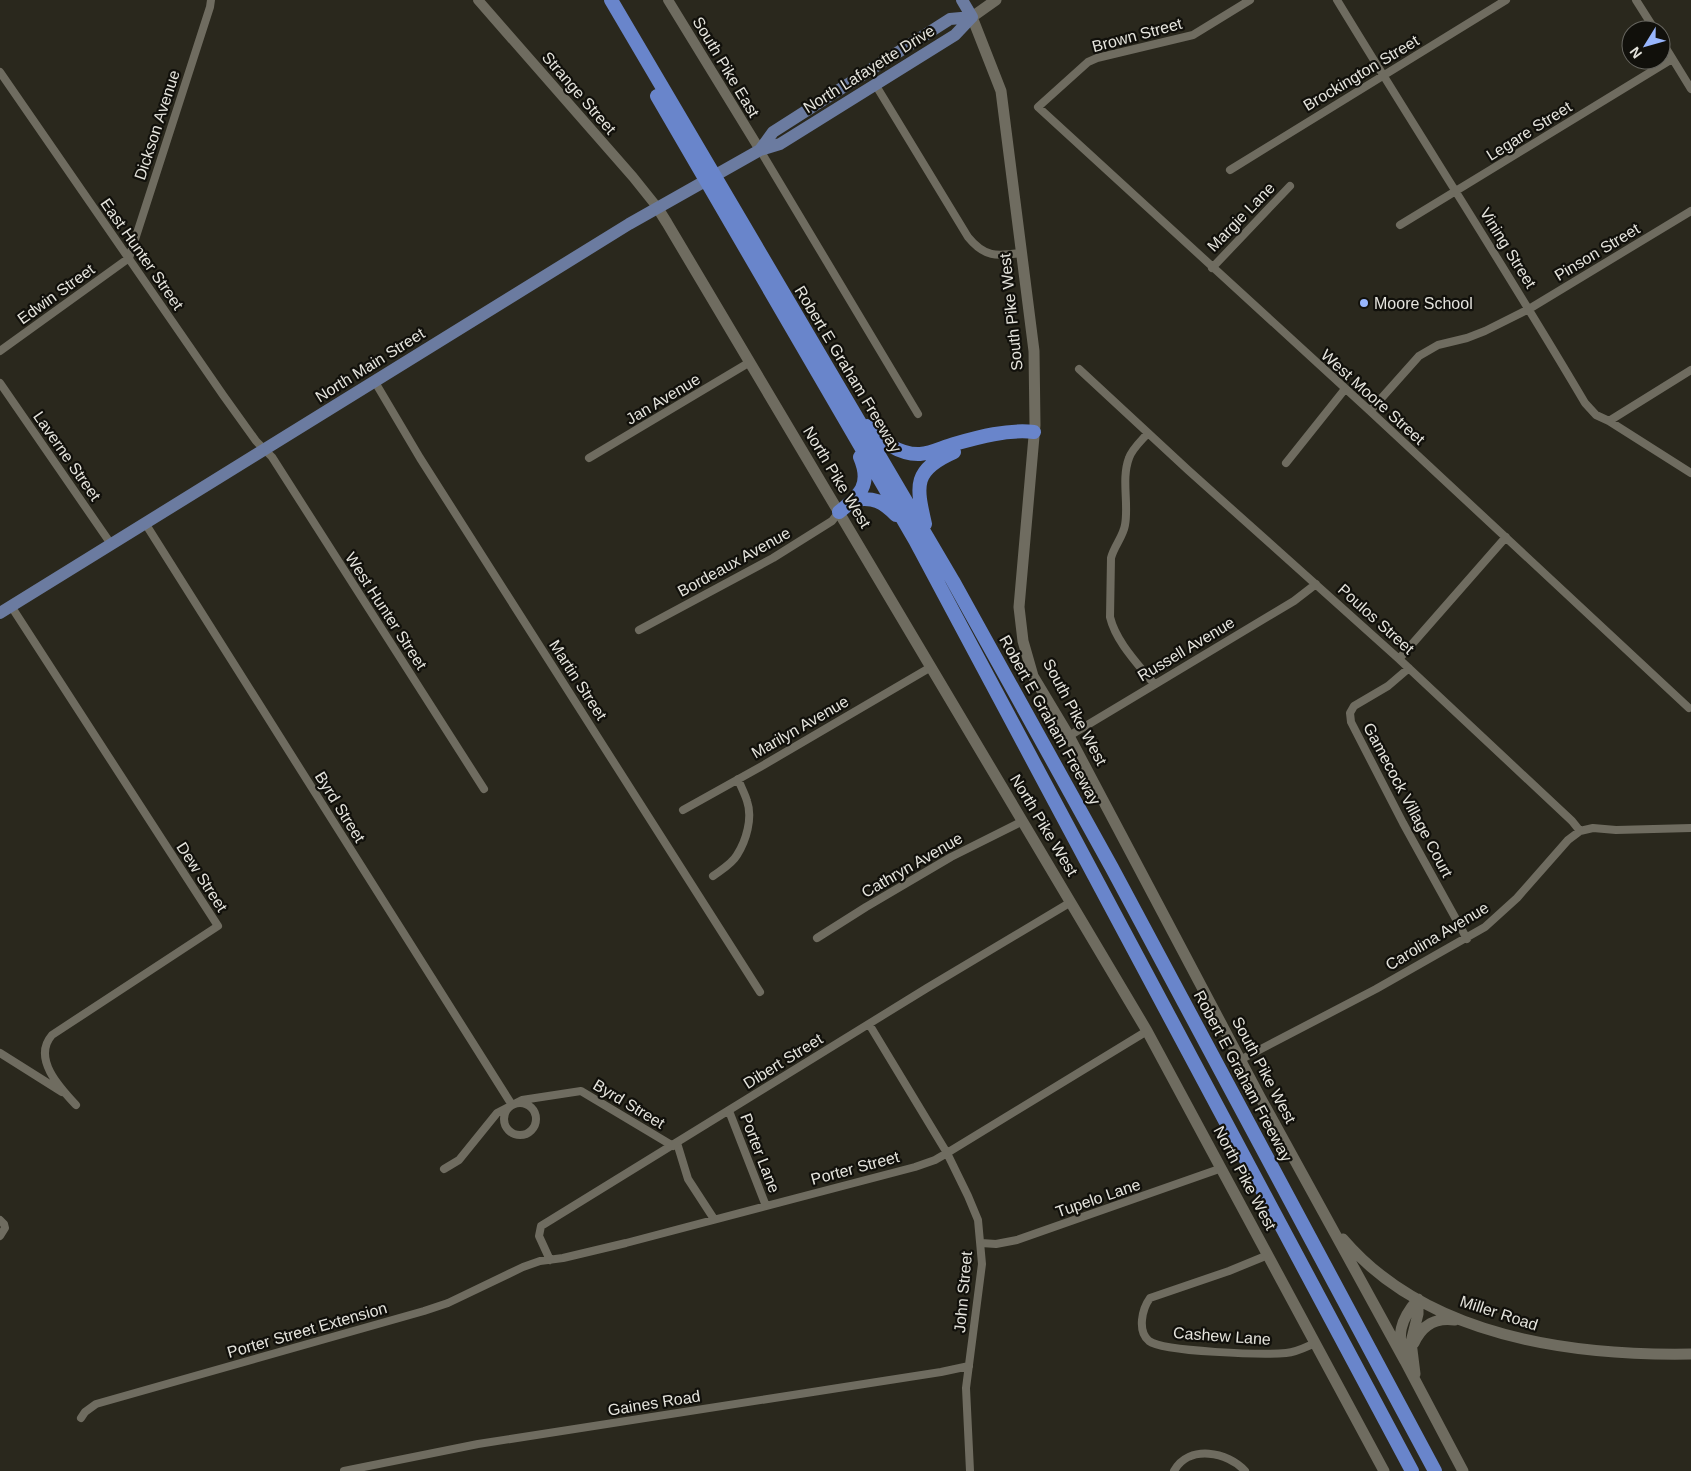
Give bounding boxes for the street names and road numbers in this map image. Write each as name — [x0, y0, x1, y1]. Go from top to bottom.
street label: South Pike East — [689, 14, 763, 121]
street label: Brown Street — [1090, 15, 1184, 55]
street label: North Lafayette Drive — [800, 22, 938, 116]
street label: Brockington Street — [1300, 32, 1422, 114]
street label: Strange Street — [539, 48, 620, 138]
street label: Dickson Avenue — [131, 68, 183, 182]
street label: Legare Street — [1483, 98, 1575, 164]
street label: Margie Lane — [1204, 179, 1278, 255]
street label: East Hunter Street — [97, 195, 187, 313]
street label: Vining Street — [1477, 205, 1540, 292]
street label: Pinson Street — [1551, 220, 1643, 284]
street label: South Pike West — [996, 252, 1026, 372]
street label: Edwin Street — [14, 260, 98, 328]
street label: Robert E Graham Freeway — [791, 283, 905, 455]
street label: North Main Street — [312, 324, 428, 405]
street label: West Moore Street — [1318, 346, 1429, 448]
street label: Jan Avenue — [623, 370, 703, 428]
street label: Laverne Street — [30, 408, 104, 504]
street label: North Pike West — [800, 423, 874, 531]
street label: Bordeaux Avenue — [675, 524, 793, 600]
street label: West Hunter Street — [342, 549, 430, 673]
street label: Poulos Street — [1335, 581, 1418, 658]
street label: Russell Avenue — [1134, 613, 1238, 685]
street label: Robert E Graham Freeway — [996, 632, 1104, 808]
street label: Martin Street — [546, 637, 610, 723]
street label: South Pike West — [1040, 656, 1110, 769]
street label: Marilyn Avenue — [749, 692, 852, 762]
street label: Gamecock Village Court — [1360, 720, 1456, 881]
street label: Byrd Street — [312, 769, 369, 846]
street label: North Pike West — [1007, 771, 1081, 879]
street label: Cathryn Avenue — [859, 829, 966, 901]
street label: Dew Street — [173, 839, 231, 915]
street label: Carolina Avenue — [1382, 898, 1492, 973]
street label: Robert E Graham Freeway — [1191, 988, 1295, 1164]
street label: South Pike West — [1229, 1014, 1299, 1127]
street label: Dibert Street — [740, 1030, 826, 1092]
street label: Byrd Street — [590, 1076, 668, 1132]
street label: Porter Lane — [737, 1111, 783, 1195]
street label: North Pike West — [1210, 1123, 1280, 1233]
street label: Porter Street — [809, 1148, 902, 1188]
street label: Tupelo Lane — [1053, 1176, 1143, 1220]
street label: John Street — [951, 1250, 975, 1333]
street label: Miller Road — [1458, 1292, 1540, 1334]
street label: Porter Street Extension — [225, 1299, 389, 1361]
street label: Cashew Lane — [1173, 1324, 1271, 1348]
street label: Gaines Road — [607, 1387, 701, 1419]

